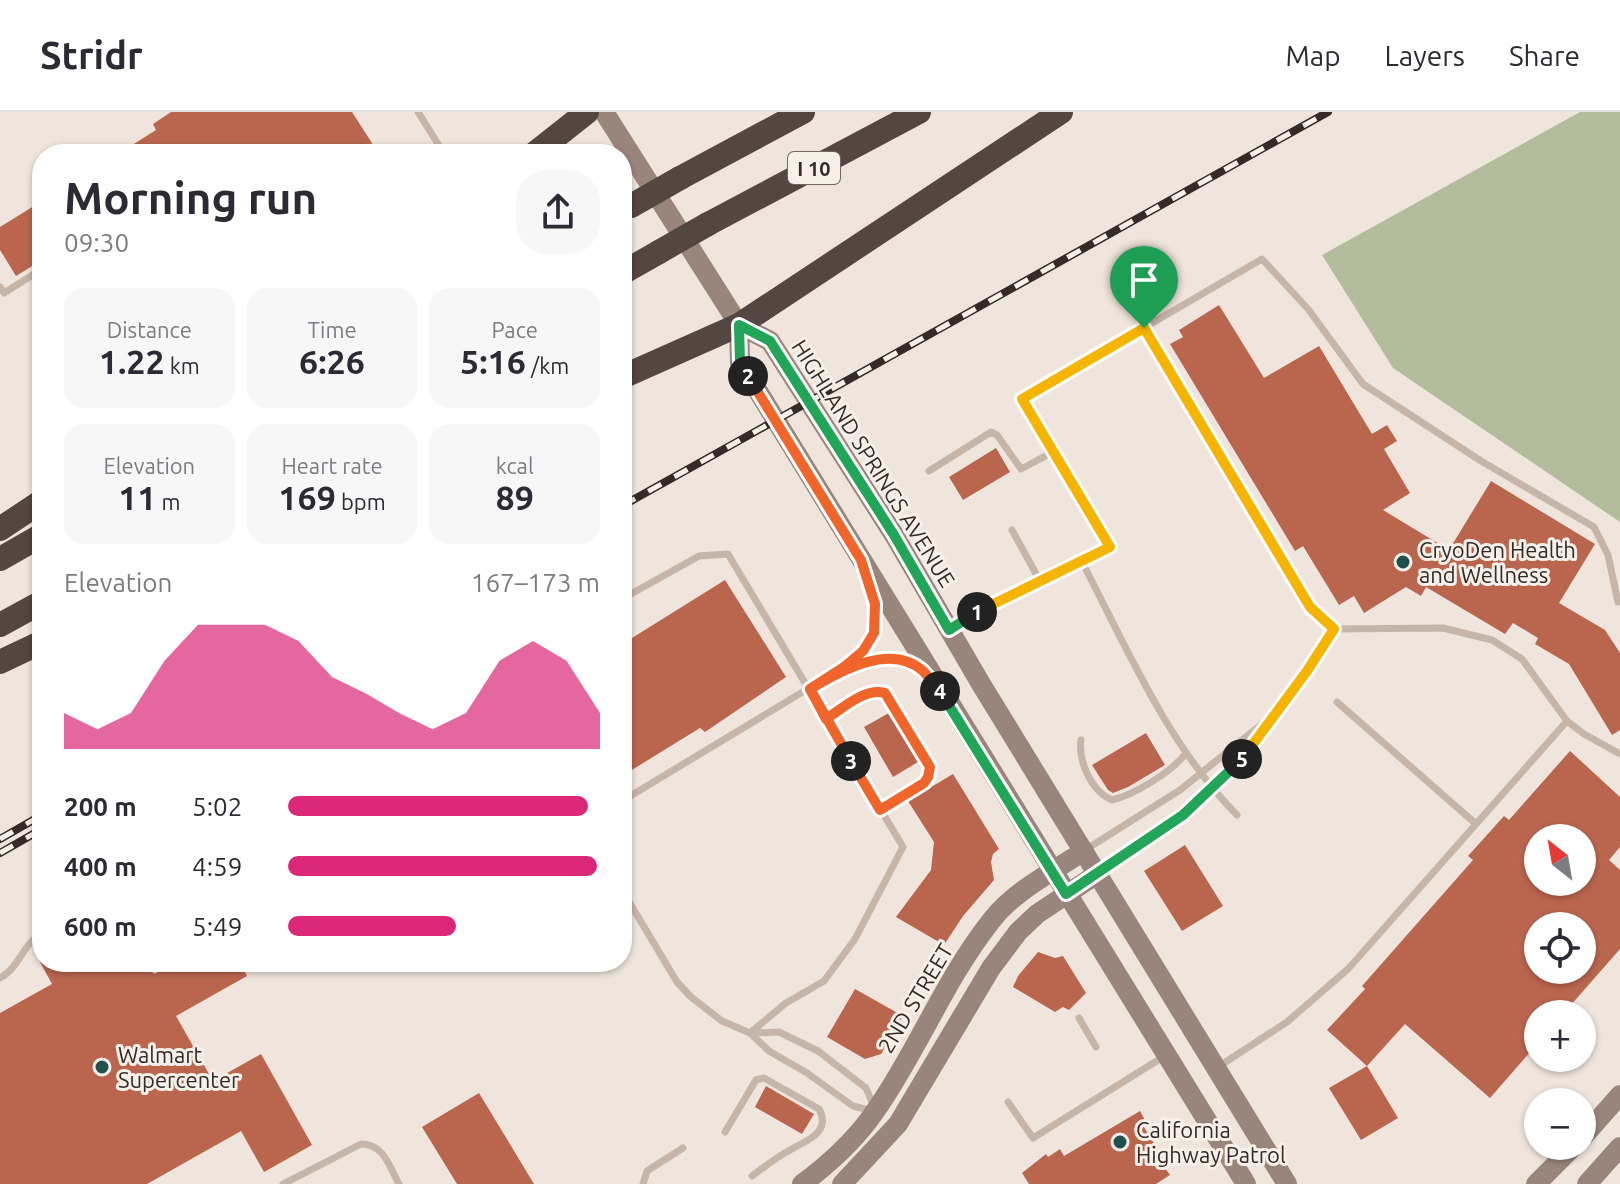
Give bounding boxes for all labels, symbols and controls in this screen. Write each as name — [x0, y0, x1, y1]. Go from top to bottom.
text: Stridr — [40, 34, 143, 76]
text: Map — [1285, 40, 1341, 71]
text: Layers — [1385, 40, 1465, 71]
text: Share — [1509, 40, 1580, 71]
road number: I 10 — [788, 152, 840, 184]
button: share — [516, 170, 600, 254]
text: Morning run — [64, 173, 317, 222]
text: 09:30 — [64, 228, 129, 257]
pin — [1110, 246, 1178, 328]
icon: arrive — [1122, 258, 1166, 302]
text: Distance — [107, 317, 192, 342]
text: Time — [307, 317, 357, 342]
text: Pace — [491, 317, 538, 342]
street label: HIGHLAND SPRINGS AVENUE — [787, 335, 961, 591]
text: 1.22 — [99, 342, 165, 380]
text: 6:26 — [299, 342, 365, 380]
text: 5:16 — [460, 342, 526, 380]
text: km — [165, 353, 200, 378]
text: /km — [526, 353, 569, 378]
pin: 2 — [728, 356, 768, 396]
text: 2 — [742, 363, 754, 388]
text: Elevation — [103, 453, 195, 478]
text: Heart rate — [281, 453, 383, 478]
text: kcal — [496, 453, 534, 478]
text: 11 — [118, 478, 156, 516]
text: 169 — [278, 478, 336, 516]
text: 89 — [495, 478, 534, 516]
text: m — [156, 489, 181, 514]
text: bpm — [336, 489, 386, 514]
place label: CryoDen Health and Wellness — [1419, 537, 1576, 587]
marker: CryoDen Health and Wellness — [1394, 553, 1412, 571]
text: Elevation — [64, 568, 172, 597]
text: 167–173 m — [471, 568, 600, 597]
pin: 1 — [957, 592, 997, 632]
text: 1 — [971, 599, 983, 624]
pin: 4 — [920, 671, 960, 711]
text: 4 — [934, 678, 946, 703]
pin: 5 — [1222, 739, 1262, 779]
pin: 3 — [831, 741, 871, 781]
text: 5 — [1236, 746, 1248, 771]
text: 3 — [845, 748, 857, 773]
text: 200 m — [64, 792, 137, 821]
text: 5:02 — [192, 792, 242, 821]
north arrow — [1524, 824, 1596, 896]
map controls — [1524, 824, 1596, 1160]
text: 400 m — [64, 852, 137, 881]
text: 4:59 — [192, 852, 242, 881]
text: 600 m — [64, 912, 137, 941]
text: 5:49 — [192, 912, 242, 941]
button: locate — [1524, 912, 1596, 984]
street label: 2ND STREET — [873, 939, 957, 1057]
button: + — [1524, 1000, 1596, 1072]
place label: Walmart Supercenter — [118, 1042, 240, 1092]
marker: Walmart Supercenter — [93, 1058, 111, 1076]
button: − — [1524, 1088, 1596, 1160]
place label: California Highway Patrol — [1136, 1117, 1286, 1167]
marker: California Highway Patrol — [1111, 1133, 1129, 1151]

